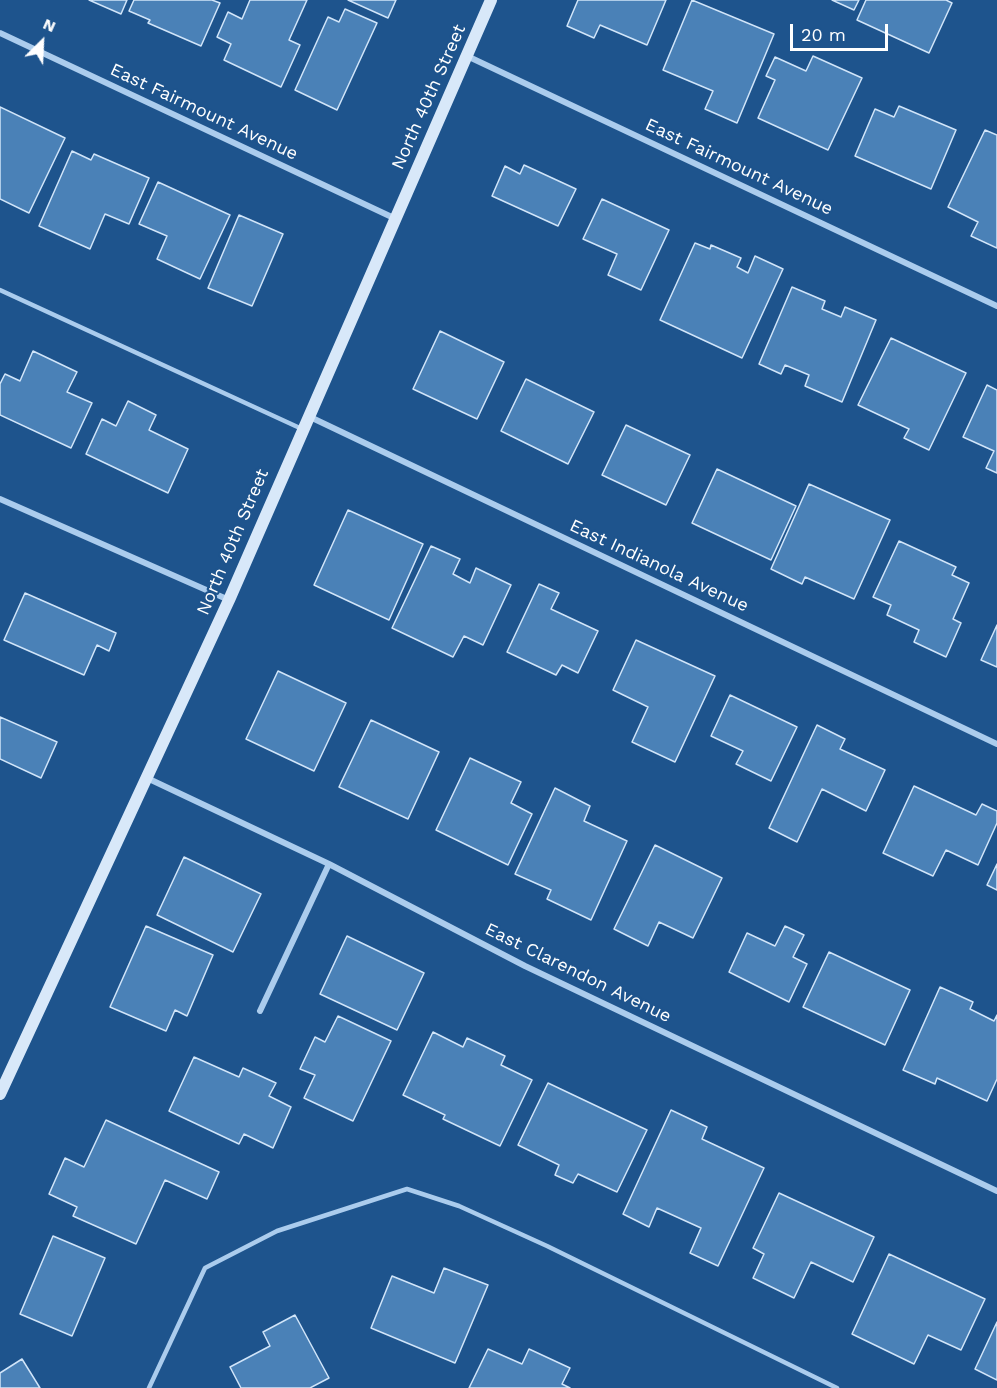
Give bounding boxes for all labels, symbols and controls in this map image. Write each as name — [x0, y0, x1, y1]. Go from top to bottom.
north arrow — [12, 12, 72, 72]
scale bar — [793, 12, 890, 50]
text: N — [40, 14, 59, 36]
street label: North 40th Street — [387, 21, 471, 173]
text: 20 m — [801, 24, 846, 45]
street label: East Fairmount Avenue — [107, 59, 301, 165]
street label: East Fairmount Avenue — [642, 114, 836, 220]
street label: North 40th Street — [192, 466, 274, 618]
street label: East Indianola Avenue — [566, 515, 752, 617]
street label: East Clarendon Avenue — [481, 918, 675, 1028]

